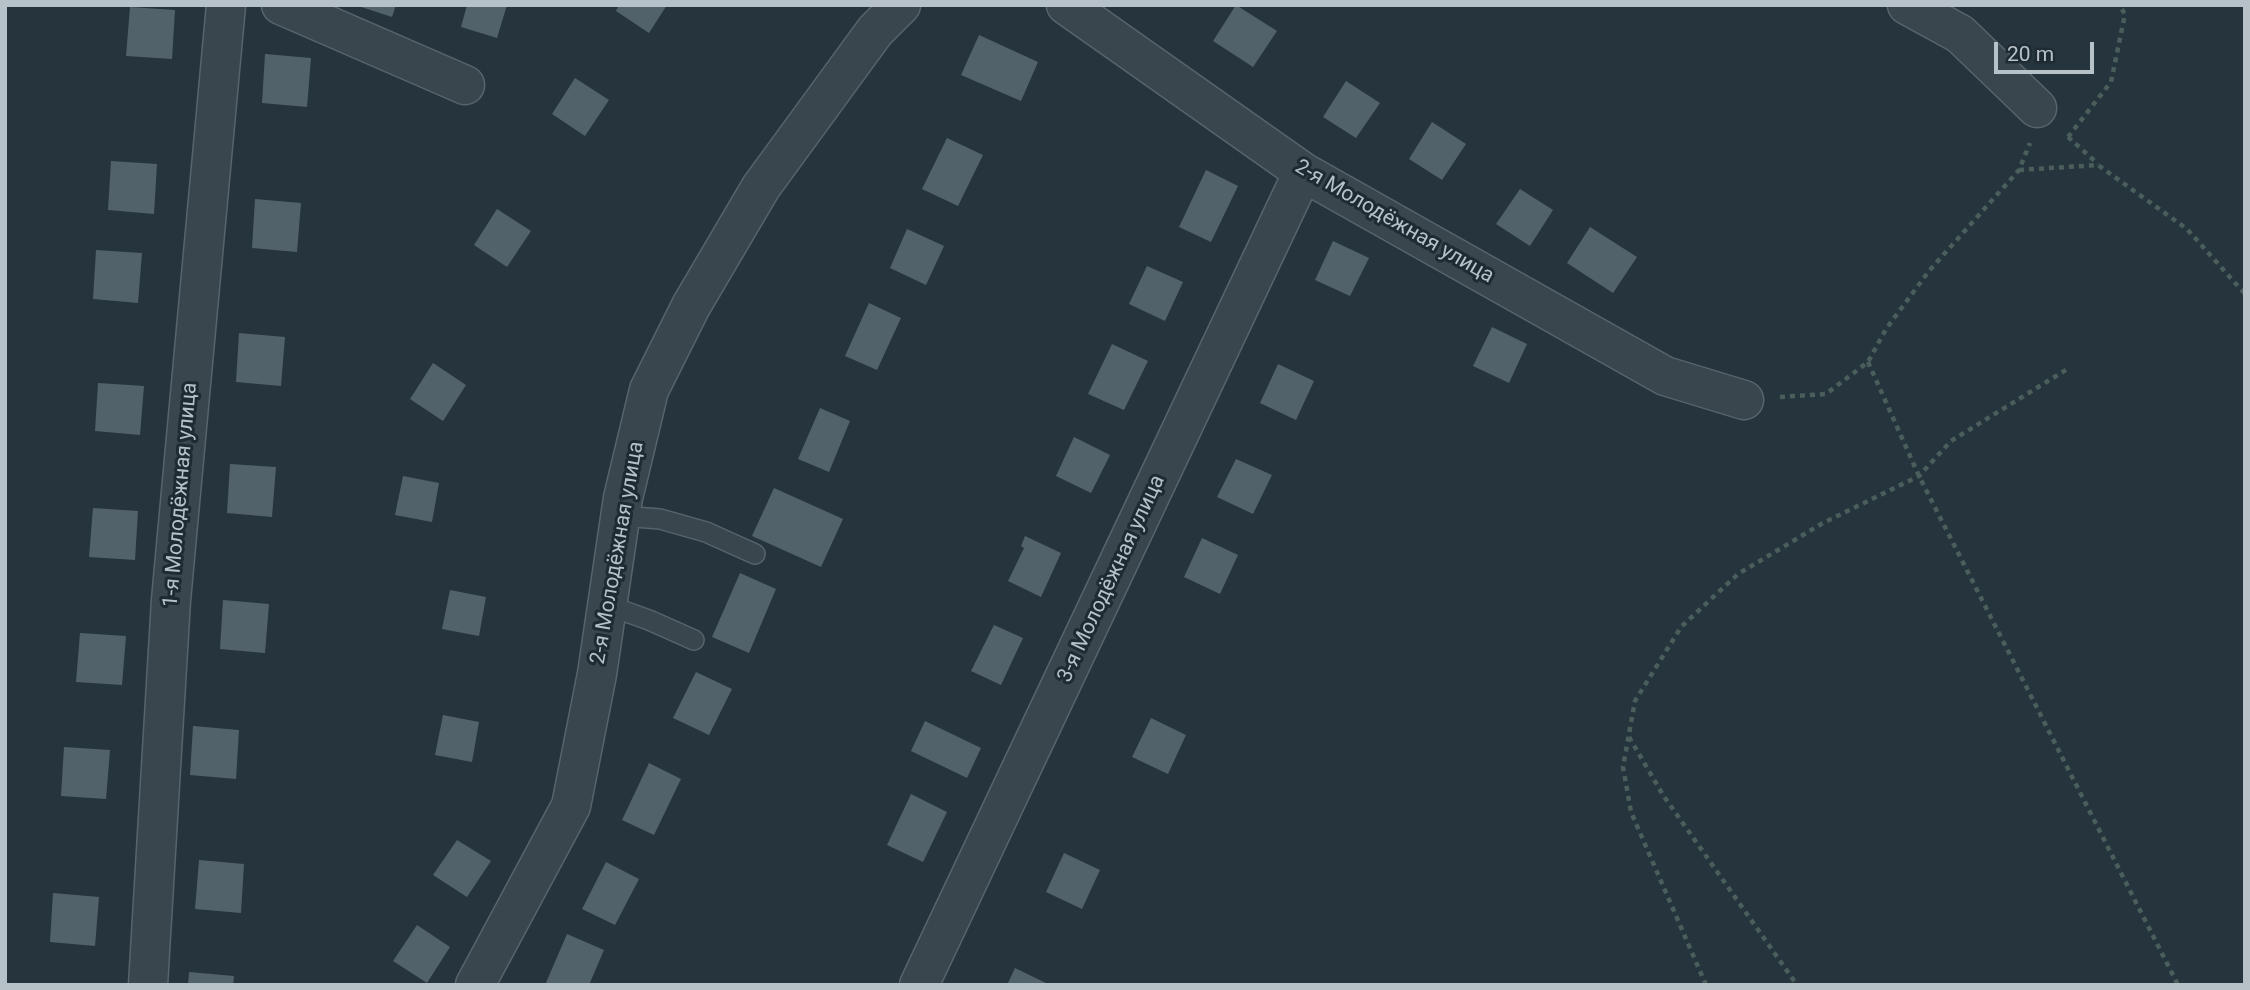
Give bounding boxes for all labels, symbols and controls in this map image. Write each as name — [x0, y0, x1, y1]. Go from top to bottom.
scale bar — [1998, 28, 2098, 72]
text: 20 m — [2007, 42, 2054, 66]
street label: 2-я Молодёжная улица — [1290, 155, 1498, 289]
street label: 1-я Молодёжная улица — [159, 381, 203, 609]
street label: 2-я Молодёжная улица — [586, 440, 650, 666]
street label: 3-я Молодёжная улица — [1053, 471, 1171, 687]

